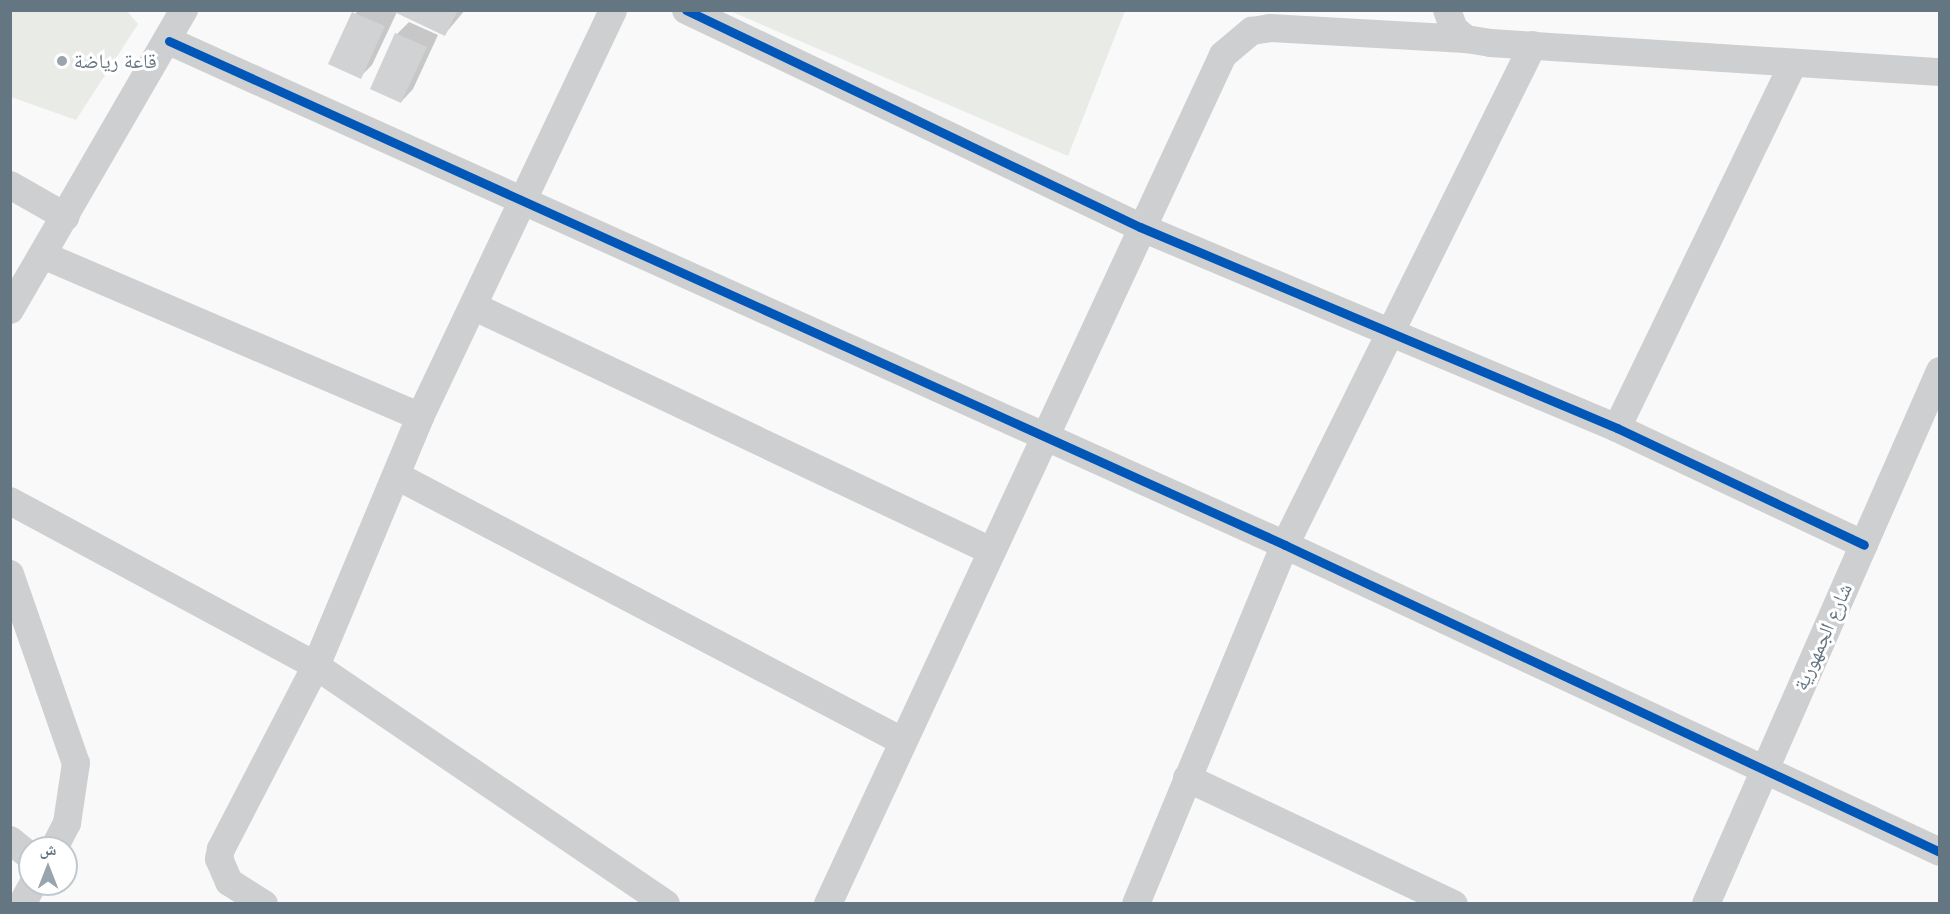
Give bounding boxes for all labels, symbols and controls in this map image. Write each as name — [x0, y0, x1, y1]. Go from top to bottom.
place label: قاعة رياضة — [74, 49, 157, 73]
marker: قاعة رياضة — [55, 54, 69, 68]
street label: شارع الجمهورية — [1789, 580, 1857, 694]
north arrow — [18, 836, 78, 896]
text: ش — [40, 841, 56, 858]

